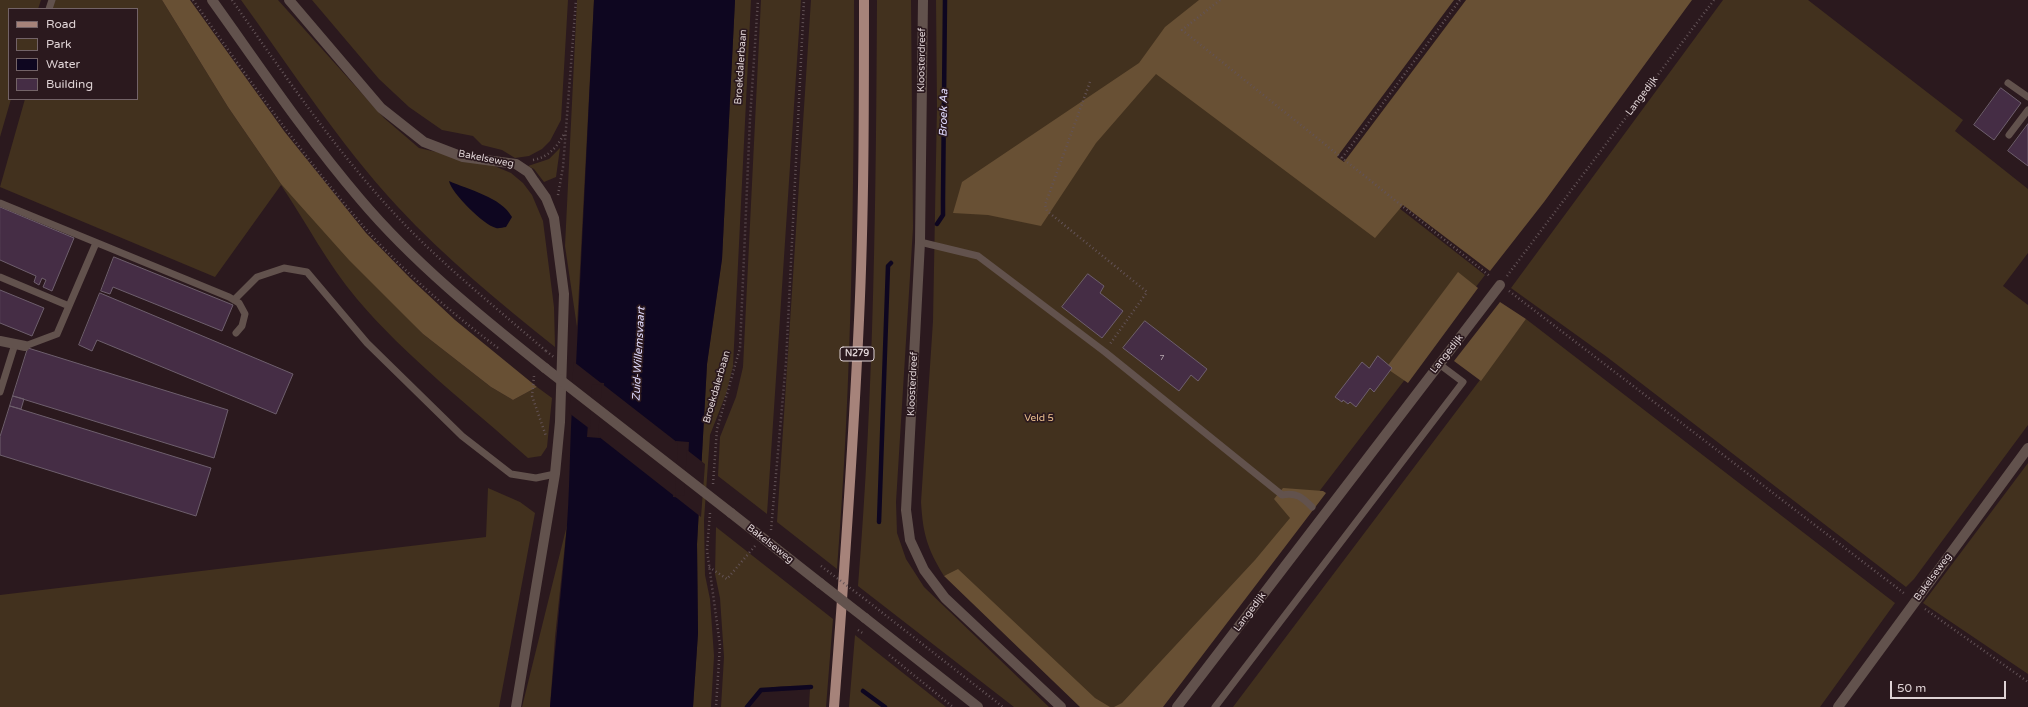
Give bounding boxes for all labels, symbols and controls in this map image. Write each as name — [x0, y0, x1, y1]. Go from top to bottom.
legend — [8, 8, 138, 100]
text: Road — [46, 17, 76, 31]
street label: Kloosterdreef — [915, 28, 929, 92]
street label: Broekdalerbaan — [732, 29, 750, 105]
text: Park — [46, 37, 72, 51]
text: Water — [46, 57, 80, 71]
street label: Langedijk — [1623, 74, 1661, 118]
text: Building — [46, 77, 93, 91]
water label: Broek Aa — [937, 89, 951, 137]
street label: Bakelseweg — [457, 148, 515, 170]
water label: Zuid-Willemsvaart — [630, 306, 648, 402]
street label: Langedijk — [1428, 332, 1466, 376]
road number: N279 — [840, 347, 874, 361]
street label: Broekdalerbaan — [701, 349, 733, 425]
street label: Kloosterdreef — [905, 352, 921, 416]
house number: 7 — [1159, 353, 1165, 363]
park label: Veld 5 — [1024, 412, 1054, 424]
street label: Bakelseweg — [744, 522, 796, 566]
street label: Bakelseweg — [1912, 551, 1954, 603]
street label: Langedijk — [1231, 590, 1269, 634]
scale bar — [1892, 673, 2008, 699]
text: 50 m — [1897, 681, 1926, 695]

